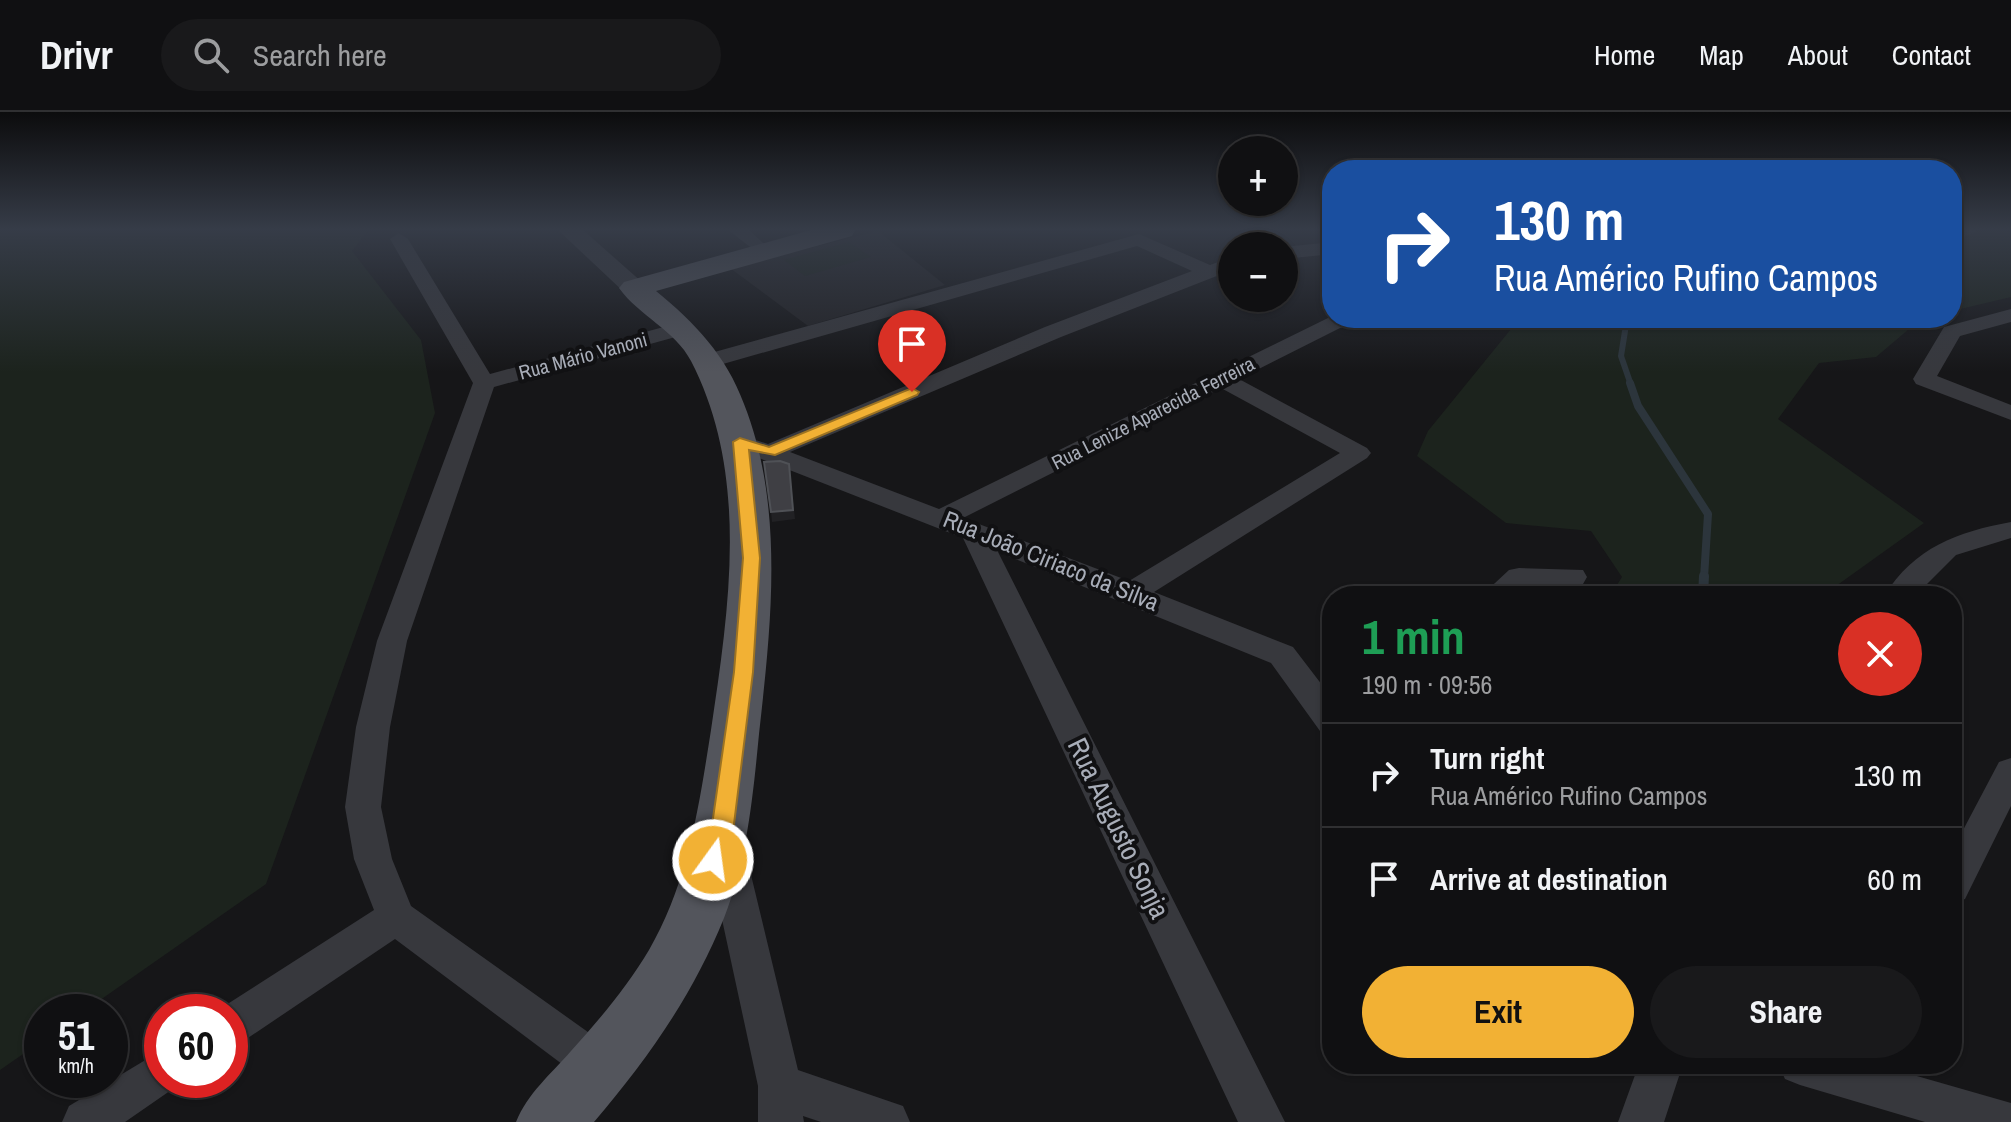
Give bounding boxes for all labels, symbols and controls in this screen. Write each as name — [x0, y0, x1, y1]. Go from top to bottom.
search box — [161, 19, 721, 91]
text: Drivr — [40, 30, 113, 81]
icon: search — [189, 33, 233, 77]
text: Search here — [253, 35, 387, 75]
text: Home — [1594, 36, 1655, 74]
text: Map — [1699, 36, 1744, 74]
text: About — [1788, 36, 1848, 74]
text: Contact — [1892, 36, 1971, 74]
map controls — [1218, 136, 1298, 312]
button: + — [1218, 136, 1298, 216]
text: 130 m — [1494, 182, 1624, 257]
icon: right — [1362, 192, 1466, 296]
button: − — [1218, 232, 1298, 312]
text: Rua Américo Rufino Campos — [1494, 254, 1878, 302]
pin — [878, 310, 946, 392]
icon: arrive — [890, 322, 934, 366]
street label: Rua Mário Vanoni — [516, 325, 650, 386]
street label: Rua Lenize Aparecida Ferreira — [1047, 350, 1259, 476]
street label: Rua João Ciriaco da Silva — [939, 502, 1164, 618]
text: 1 min — [1362, 604, 1465, 669]
button: close — [1838, 612, 1922, 696]
text: 190 m · 09:56 — [1362, 667, 1492, 702]
street label: Rua Augusto Sonja — [1059, 731, 1179, 925]
text: Turn right — [1430, 738, 1544, 778]
icon: right — [1362, 753, 1406, 797]
text: 130 m — [1854, 755, 1922, 795]
text: Rua Américo Rufino Campos — [1430, 778, 1707, 813]
position arrow — [671, 818, 755, 902]
icon: arrive — [1362, 857, 1406, 901]
text: Arrive at destination — [1430, 859, 1668, 899]
text: 60 m — [1867, 859, 1922, 899]
button: Exit — [1362, 966, 1634, 1058]
button: Share — [1650, 966, 1922, 1058]
speed limit sign: 60 — [144, 994, 248, 1098]
text: 51 — [58, 1009, 94, 1062]
text: km/h — [58, 1052, 94, 1079]

